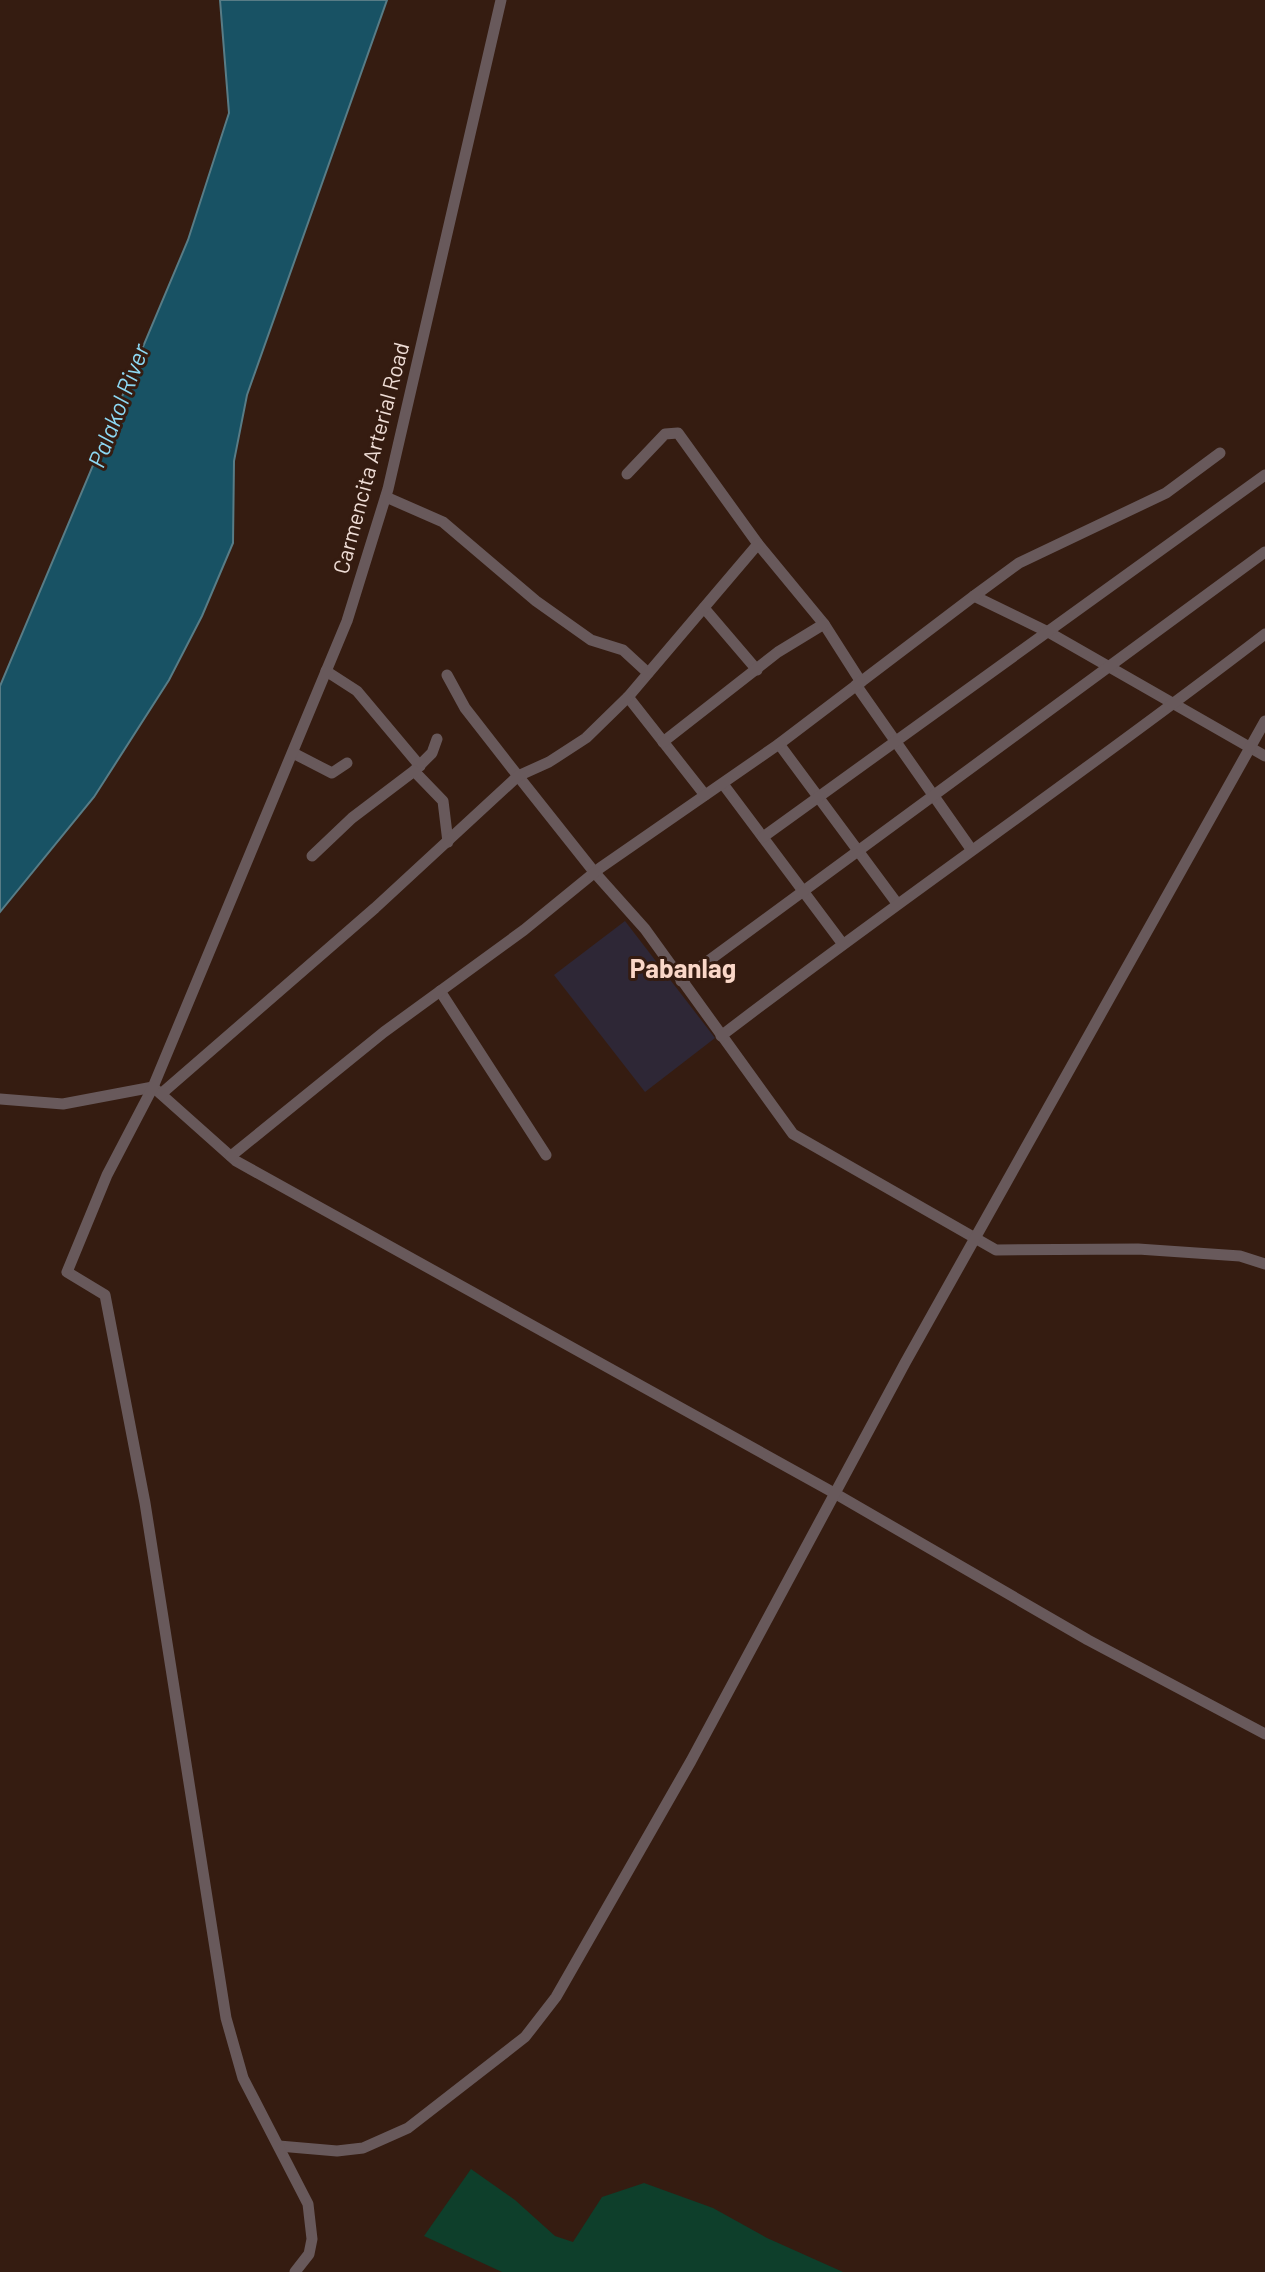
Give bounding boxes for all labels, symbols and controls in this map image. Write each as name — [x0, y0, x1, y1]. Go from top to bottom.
water label: Palakol River — [81, 338, 155, 471]
street label: Carmencita Arterial Road — [327, 339, 413, 576]
district label: Pabanlag — [630, 952, 736, 983]

